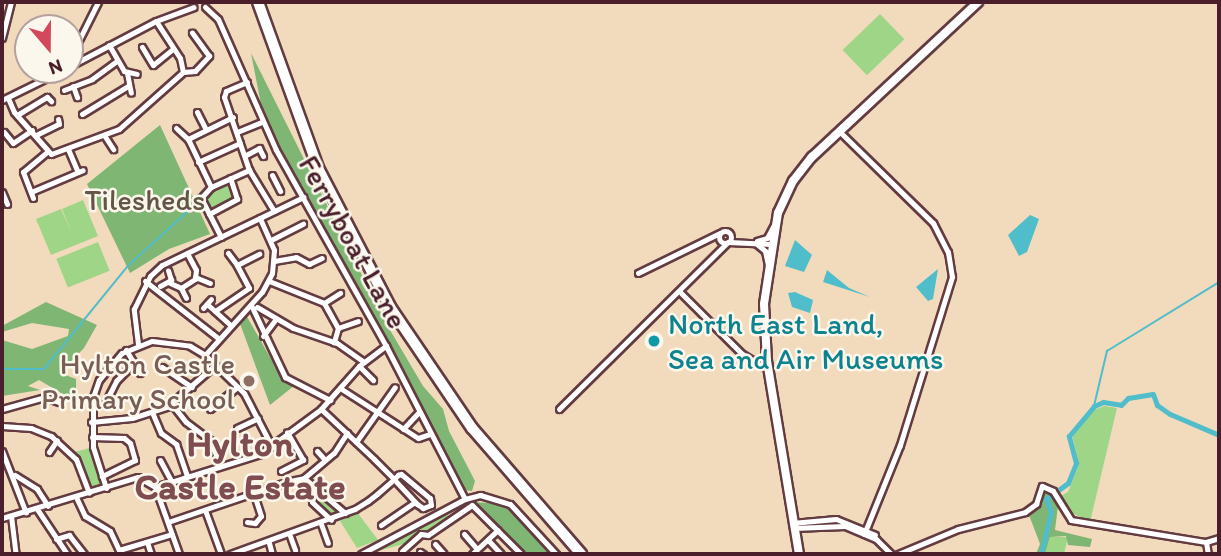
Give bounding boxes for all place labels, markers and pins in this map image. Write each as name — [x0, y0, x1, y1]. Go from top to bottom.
place label: North East Land, Sea and Air Museums — [668, 306, 944, 376]
marker: North East Land, Sea and Air Museums — [646, 333, 662, 349]
place label: Hylton Castle Primary School — [41, 346, 235, 416]
marker: Hylton Castle Primary School — [241, 373, 257, 389]

